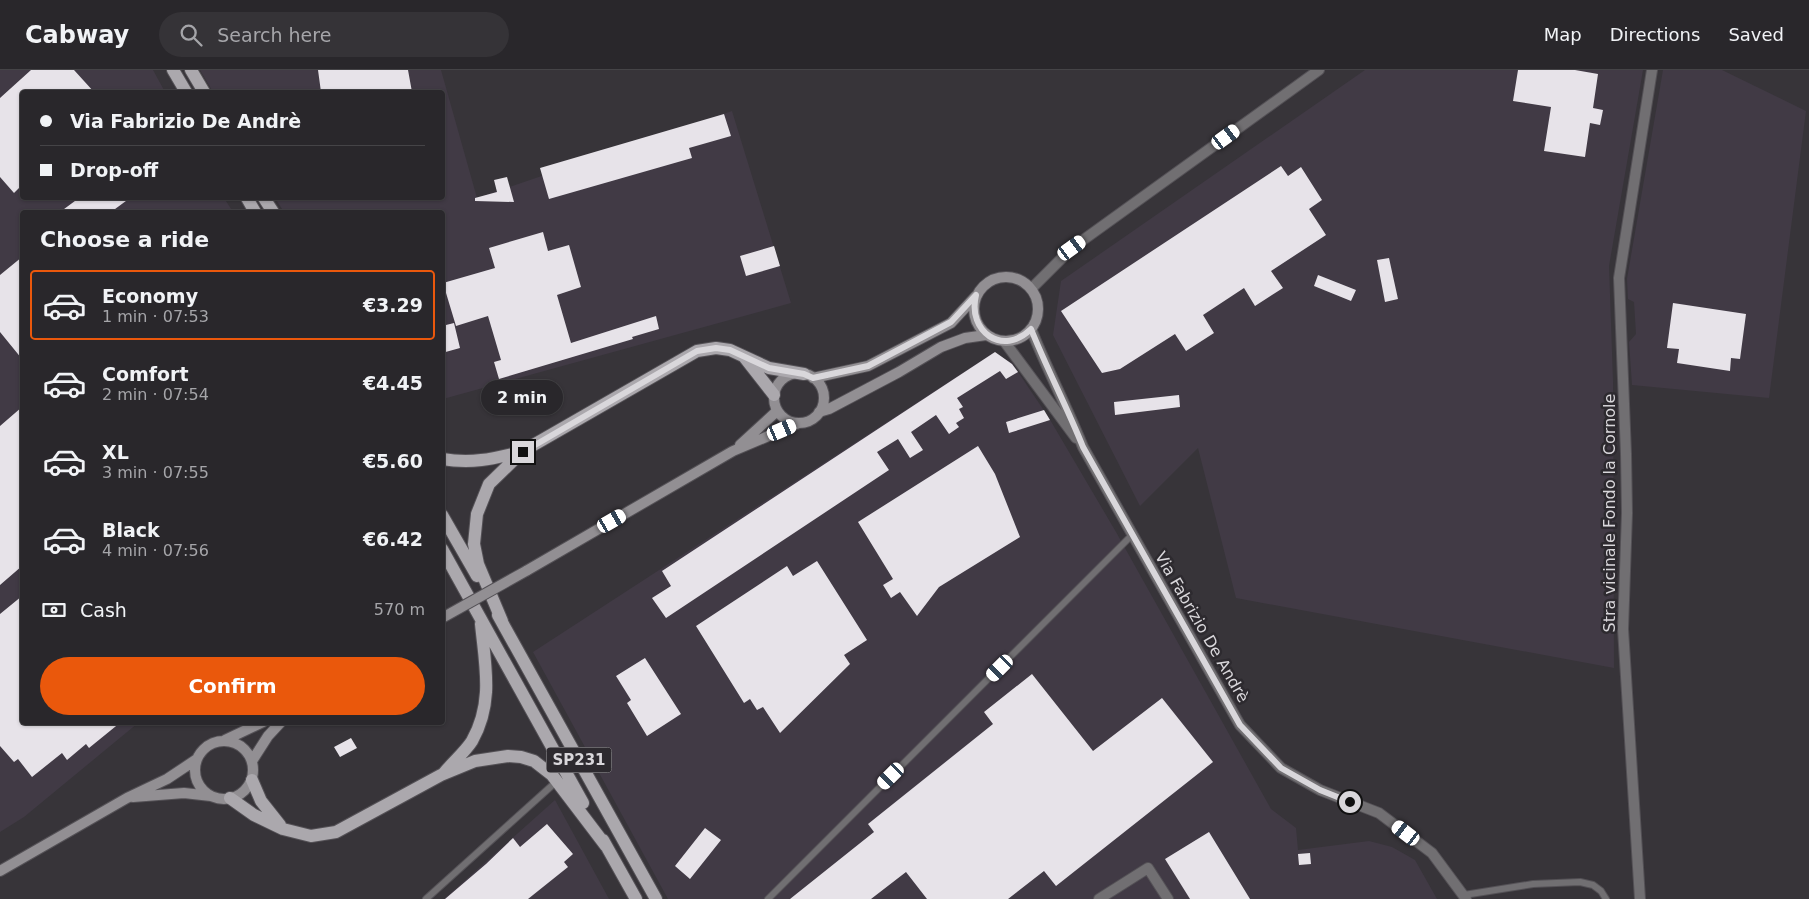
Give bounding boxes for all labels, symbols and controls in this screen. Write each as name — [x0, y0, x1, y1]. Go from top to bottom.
search box — [159, 12, 509, 57]
text: Cabway — [25, 21, 129, 49]
icon: search — [177, 21, 205, 49]
text: Search here — [217, 24, 331, 46]
text: Map — [1544, 24, 1582, 45]
text: Directions — [1610, 24, 1700, 45]
text: Saved — [1728, 24, 1784, 45]
text: Via Fabrizio De Andrè — [70, 110, 301, 132]
car — [1209, 122, 1242, 152]
text: Drop-off — [70, 159, 158, 181]
text: Choose a ride — [40, 227, 209, 252]
car — [1055, 233, 1088, 263]
icon: car — [42, 283, 87, 328]
text: Economy — [102, 285, 198, 307]
text: €3.29 — [363, 294, 423, 316]
text: 1 min · 07:53 — [102, 307, 209, 326]
icon: car — [42, 361, 87, 406]
text: Comfort — [102, 363, 189, 385]
text: €4.45 — [363, 372, 423, 394]
callout: 2 min — [482, 380, 564, 414]
text: 2 min · 07:54 — [102, 385, 209, 404]
text: 2 min — [497, 388, 547, 407]
street label: Stra vicinale Fondo la Cornole — [1600, 394, 1619, 632]
car — [765, 417, 798, 443]
icon: car — [42, 439, 87, 484]
text: XL — [102, 441, 129, 463]
route end — [512, 441, 534, 463]
text: €5.60 — [363, 450, 423, 472]
text: 3 min · 07:55 — [102, 463, 209, 482]
car — [595, 507, 628, 535]
icon: car — [42, 517, 87, 562]
text: Black — [102, 519, 160, 541]
text: €6.42 — [363, 528, 423, 550]
text: 4 min · 07:56 — [102, 541, 209, 560]
street label: Via Fabrizio De Andrè — [1151, 548, 1253, 706]
icon: cash — [40, 596, 68, 624]
text: Cash — [80, 599, 127, 621]
text: 570 m — [374, 600, 425, 619]
car — [984, 652, 1015, 684]
button: Confirm — [40, 657, 425, 715]
road number: SP231 — [546, 748, 612, 772]
car — [875, 760, 906, 792]
route start — [1339, 791, 1361, 813]
car — [1389, 818, 1422, 848]

